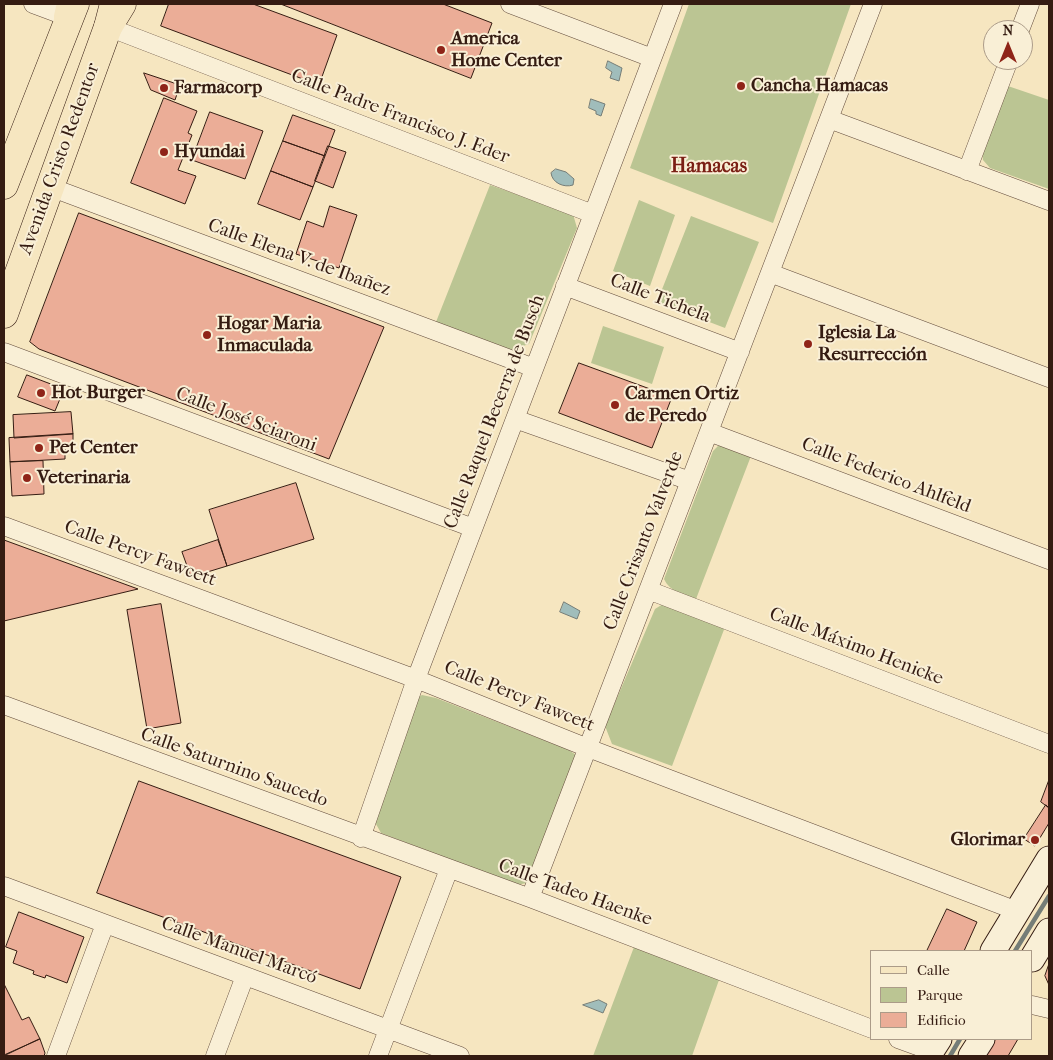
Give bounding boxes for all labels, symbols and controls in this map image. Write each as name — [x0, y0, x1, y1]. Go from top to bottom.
north arrow — [983, 20, 1033, 70]
text: N — [1003, 22, 1013, 39]
place label: America Home Center — [451, 28, 562, 72]
marker: America Home Center — [435, 44, 447, 56]
street label: Avenida Cristo Redentor — [15, 60, 105, 258]
street label: Calle Padre Francisco J. Eder — [288, 65, 512, 169]
place label: Cancha Hamacas — [751, 75, 888, 97]
place label: Farmacorp — [174, 77, 262, 99]
marker: Cancha Hamacas — [735, 80, 747, 92]
marker: Farmacorp — [158, 82, 170, 94]
place label: Hyundai — [174, 141, 245, 163]
marker: Hyundai — [158, 146, 170, 158]
district label: Hamacas — [671, 155, 747, 179]
street label: Calle Elena V. de Ibañez — [204, 214, 394, 302]
street label: Calle Tichela — [607, 269, 713, 329]
street label: Calle Raquel Becerra de Busch — [440, 292, 550, 532]
place label: Hogar Maria Inmaculada — [217, 313, 321, 357]
place label: Iglesia La Resurrección — [818, 322, 927, 366]
marker: Hogar Maria Inmaculada — [201, 329, 213, 341]
marker: Iglesia La Resurrección — [802, 338, 814, 350]
place label: Hot Burger — [51, 382, 145, 404]
street label: Calle José Sciaroni — [172, 383, 320, 457]
place label: Carmen Ortiz de Peredo — [625, 383, 739, 427]
marker: Hot Burger — [35, 387, 47, 399]
marker: Carmen Ortiz de Peredo — [609, 399, 621, 411]
street label: Calle Federico Ahlfeld — [798, 433, 974, 519]
place label: Pet Center — [49, 437, 138, 459]
marker: Pet Center — [33, 442, 45, 454]
street label: Calle Crisanto Valverde — [599, 448, 689, 634]
place label: Veterinaria — [37, 467, 130, 489]
marker: Veterinaria — [21, 472, 33, 484]
street label: Calle Percy Fawcett — [61, 516, 219, 592]
street label: Calle Máximo Henicke — [766, 603, 946, 691]
street label: Calle Percy Fawcett — [441, 656, 597, 738]
street label: Calle Saturnino Saucedo — [137, 723, 331, 813]
place label: Glorimar — [951, 829, 1025, 851]
marker: Glorimar — [1029, 834, 1041, 846]
street label: Calle Tadeo Haenke — [495, 855, 655, 931]
street label: Calle Manuel Marcó — [158, 912, 320, 990]
legend — [870, 950, 1033, 1040]
text: Calle — [917, 961, 950, 979]
text: Parque — [917, 986, 963, 1004]
text: Edificio — [917, 1011, 966, 1029]

